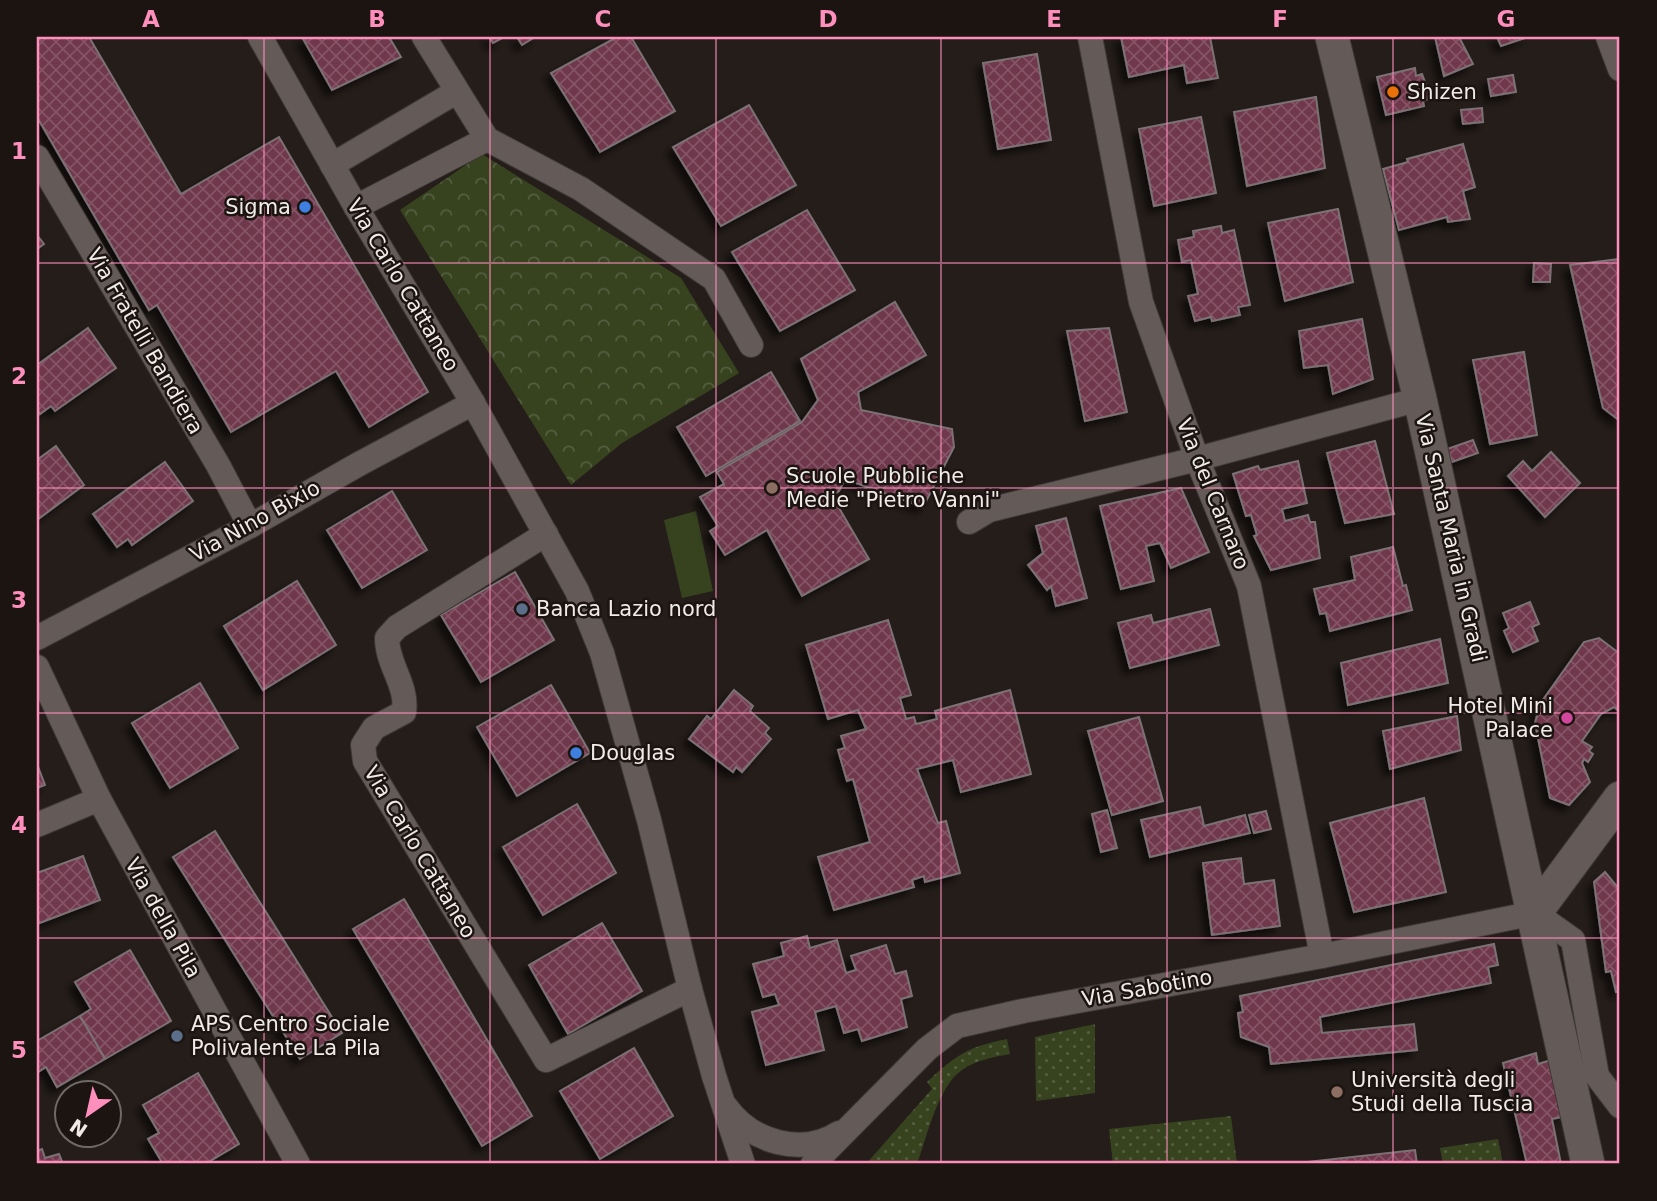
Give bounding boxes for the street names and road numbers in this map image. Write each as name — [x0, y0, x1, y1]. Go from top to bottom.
street label: Via Carlo Cattaneo — [342, 194, 464, 376]
street label: Via Fratelli Bandiera — [82, 244, 208, 438]
street label: Via Santa Maria in Gradi — [1411, 411, 1491, 665]
street label: Via del Carnaro — [1172, 415, 1254, 573]
street label: Via Nino Bixio — [186, 475, 324, 567]
street label: Via Carlo Cattaneo — [359, 761, 481, 943]
street label: Via della Pila — [120, 854, 206, 982]
street label: Via Sabotino — [1080, 965, 1214, 1011]

